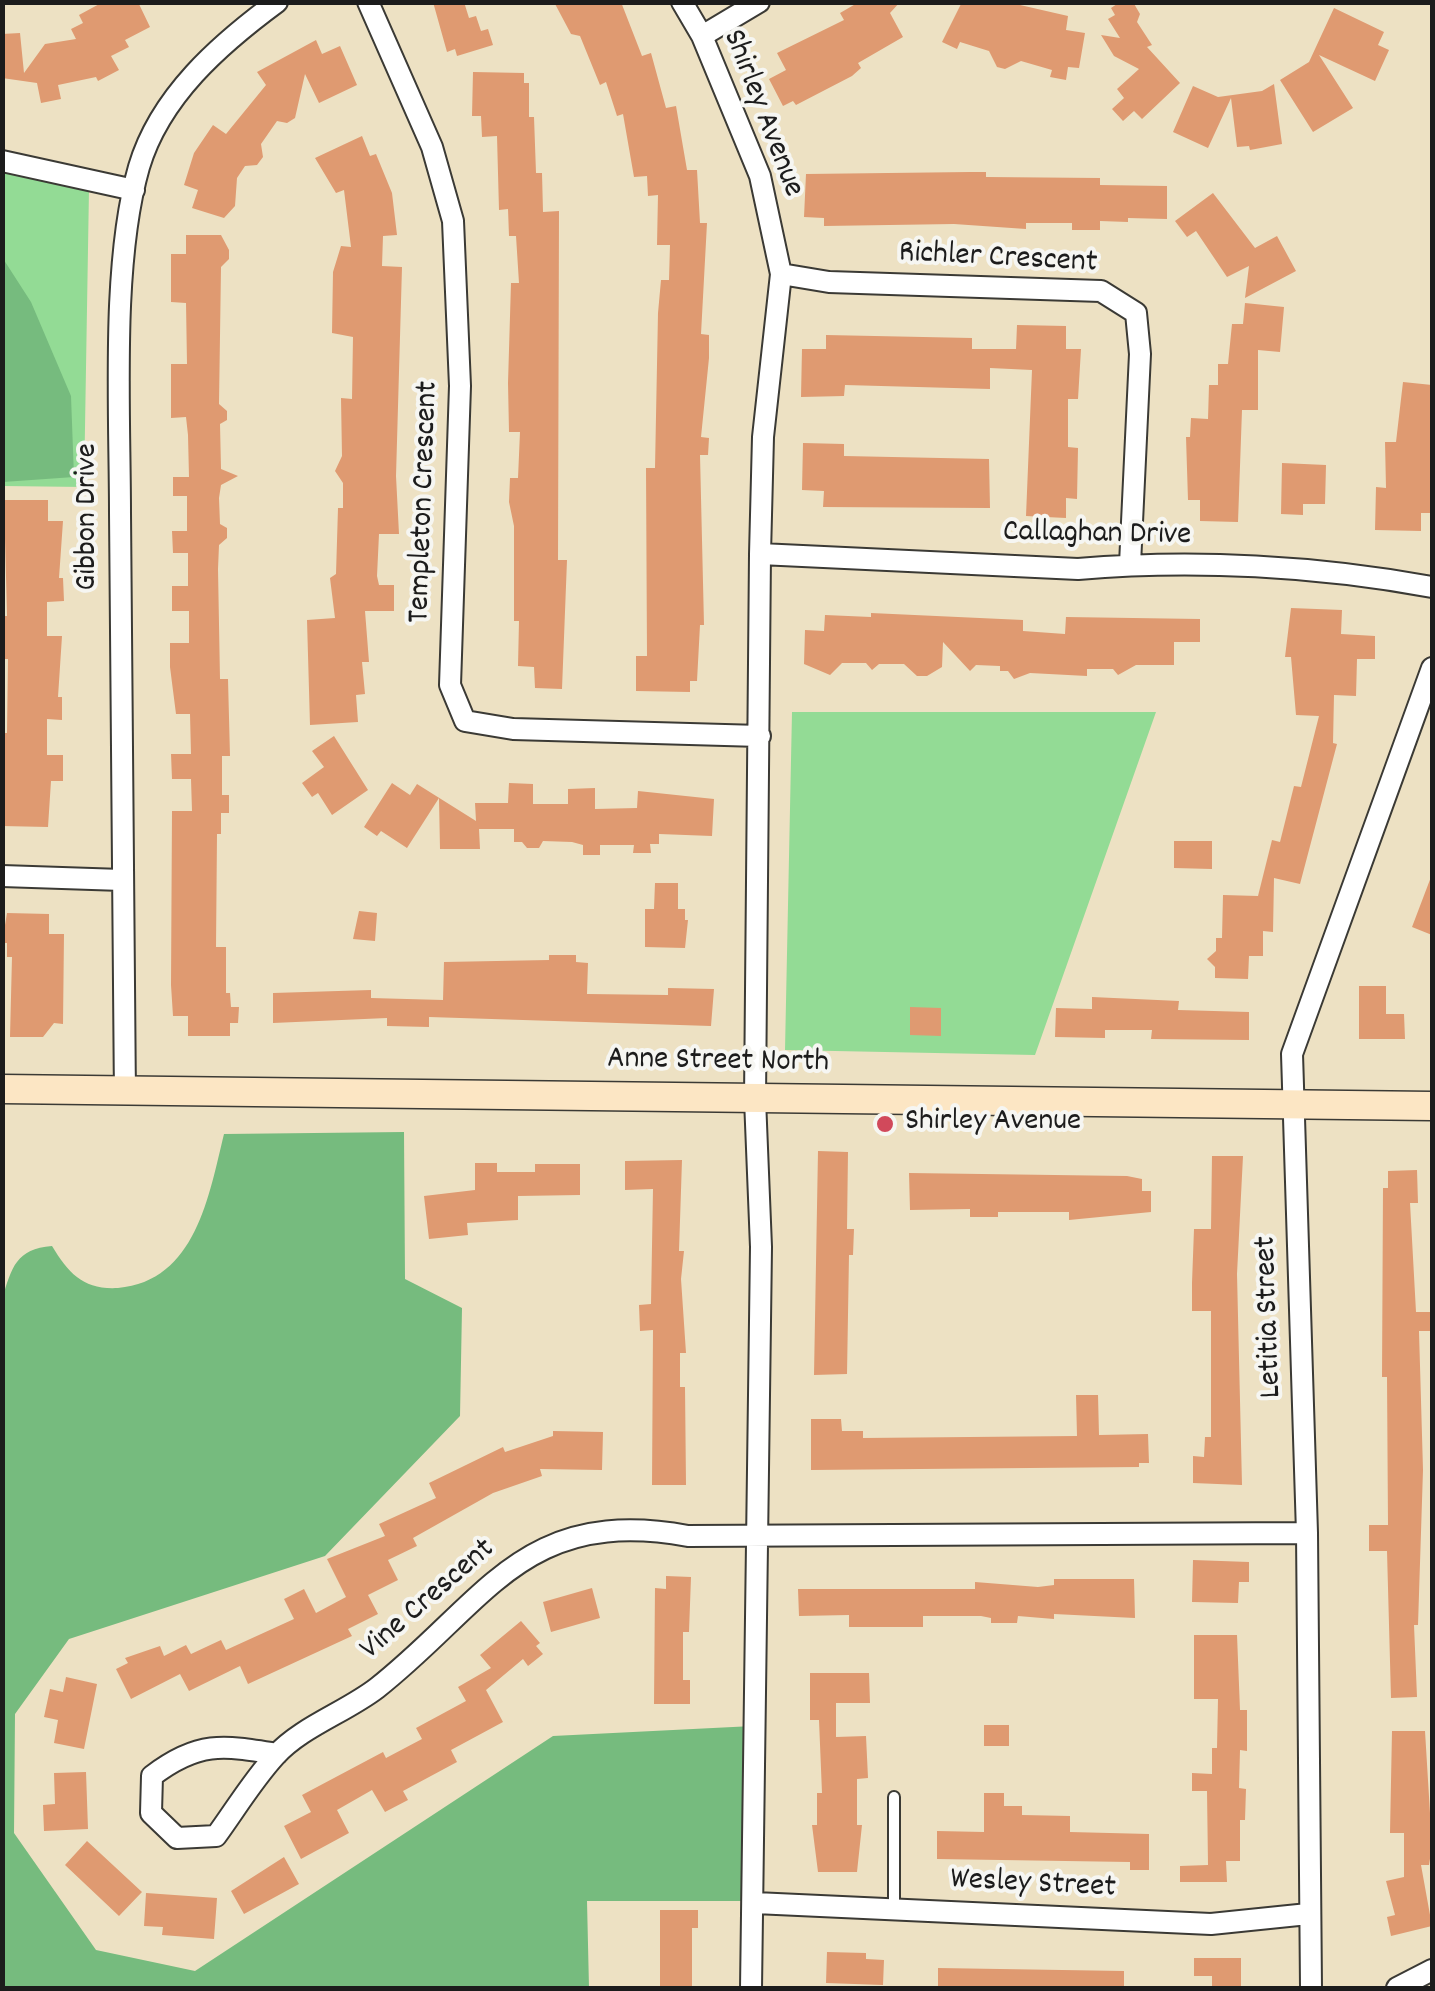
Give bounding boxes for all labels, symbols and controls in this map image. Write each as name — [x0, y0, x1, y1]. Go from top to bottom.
street label: Shirley Avenue — [712, 25, 810, 203]
street label: Richler Crescent — [898, 236, 1098, 284]
street label: Templeton Crescent — [403, 380, 449, 624]
street label: Gibbon Drive — [71, 443, 109, 591]
street label: Callaghan Drive — [1002, 515, 1192, 557]
street label: Anne Street North — [607, 1042, 829, 1084]
place label: Shirley Avenue — [905, 1105, 1081, 1143]
marker: Shirley Avenue — [874, 1113, 896, 1135]
street label: Letitia Street — [1249, 1235, 1293, 1399]
street label: Vine Crescent — [354, 1532, 504, 1670]
street label: Wesley Street — [949, 1862, 1117, 1910]

